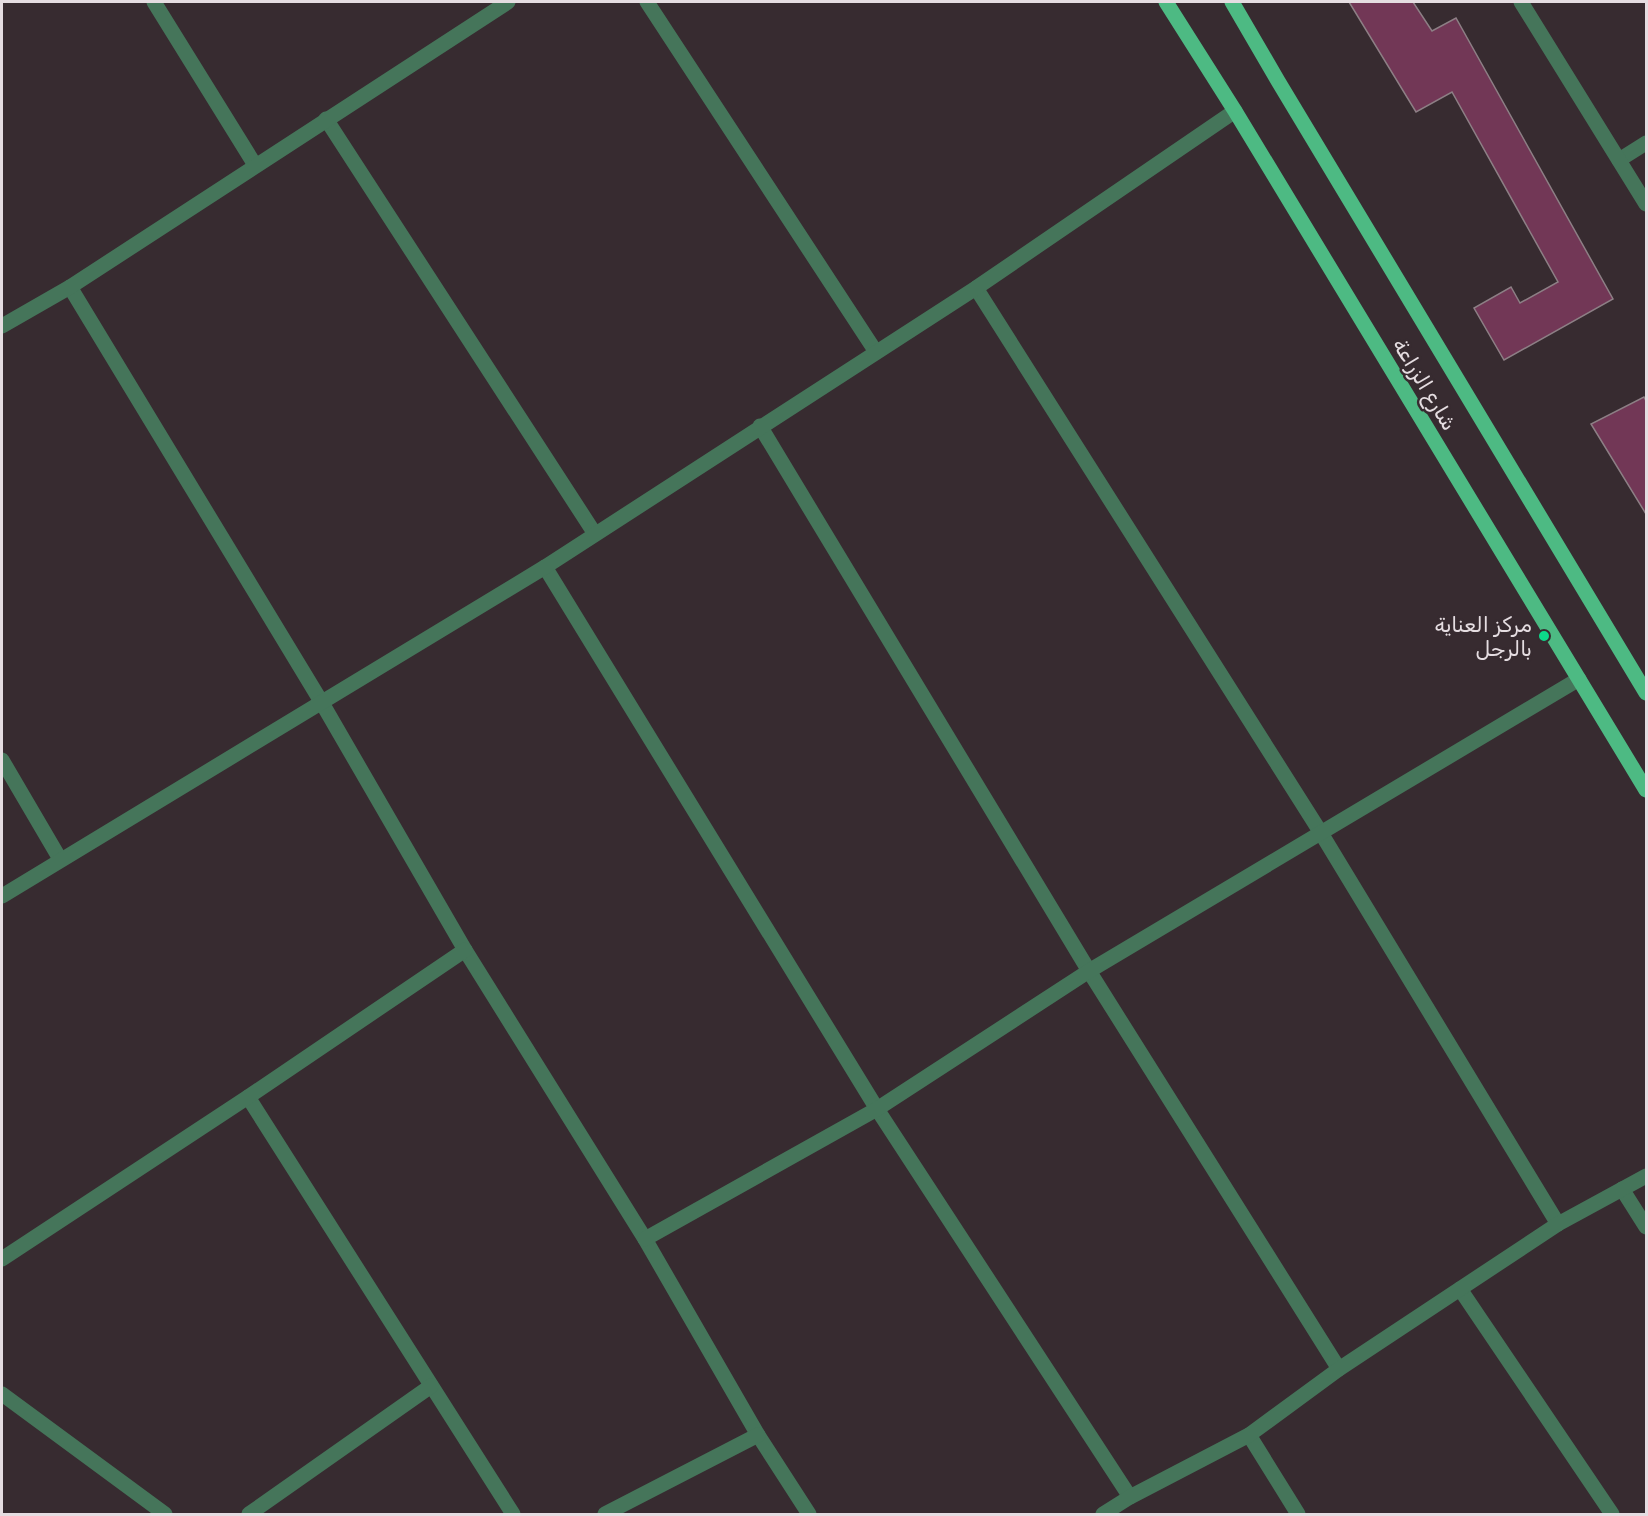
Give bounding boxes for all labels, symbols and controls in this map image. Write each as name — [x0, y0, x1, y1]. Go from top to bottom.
street label: شارع الزراعة — [1386, 333, 1462, 436]
place label: مركز العناية بالرجل — [1435, 612, 1532, 661]
marker: مركز العناية بالرجل — [1537, 629, 1551, 643]

